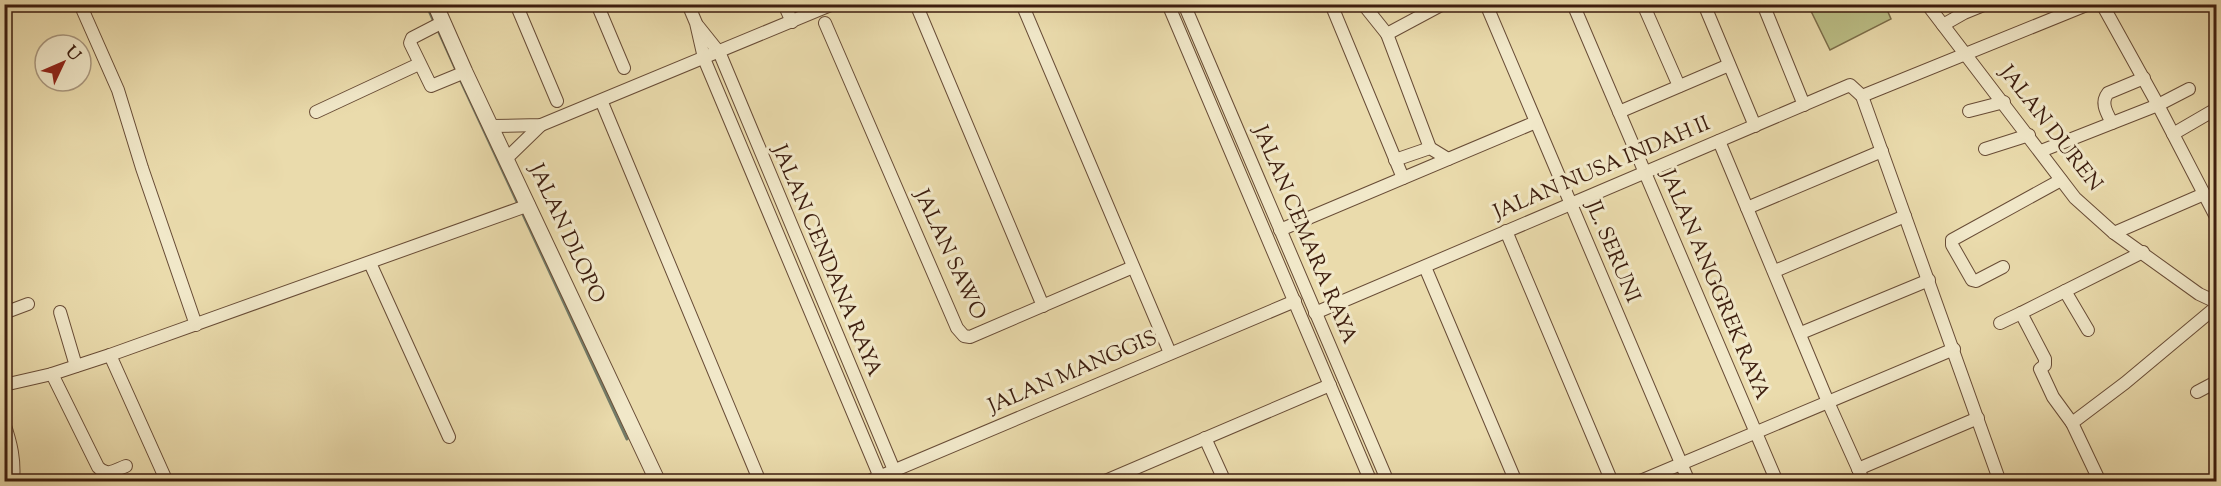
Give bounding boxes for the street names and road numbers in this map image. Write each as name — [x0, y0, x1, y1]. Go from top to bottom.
street label: JALAN DUREN — [1991, 59, 2109, 198]
street label: JALAN NUSA INDAH II — [1488, 110, 1715, 229]
street label: JALAN CEMARA RAYA — [1244, 120, 1364, 349]
street label: JALAN CENDANA RAYA — [763, 140, 888, 382]
street label: JALAN DLOPO — [520, 158, 612, 309]
street label: JALAN ANGGREK RAYA — [1651, 164, 1776, 405]
street label: JALAN SAWO — [905, 184, 992, 325]
street label: JL. SERUNI — [1577, 195, 1647, 308]
street label: JALAN MANGGIS — [983, 324, 1162, 423]

